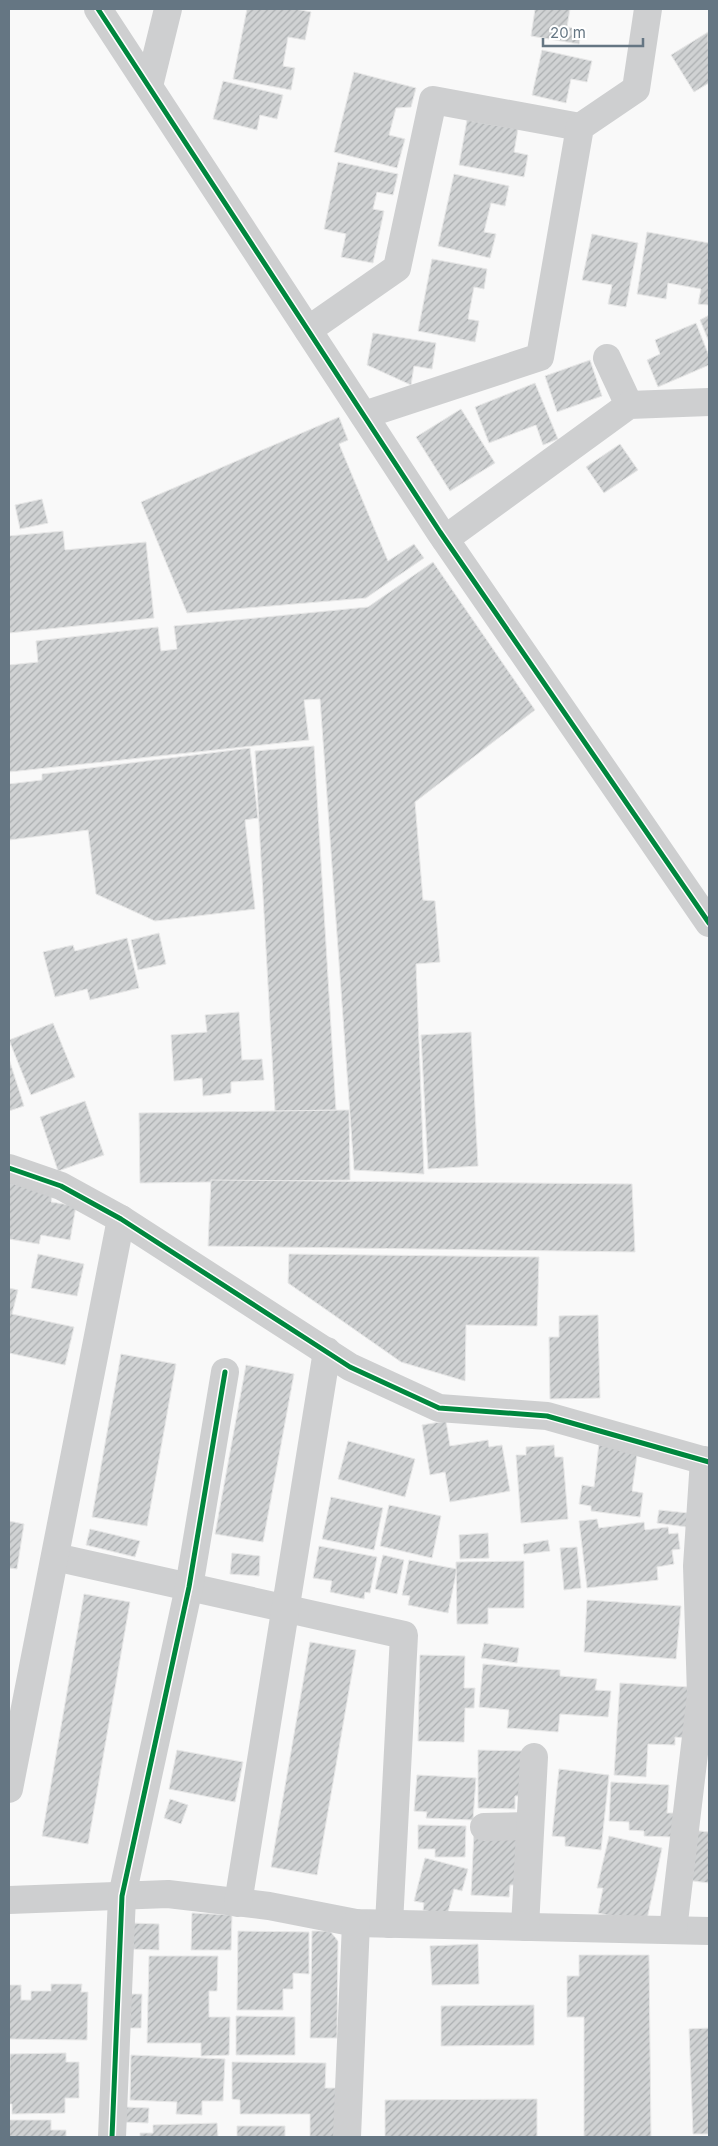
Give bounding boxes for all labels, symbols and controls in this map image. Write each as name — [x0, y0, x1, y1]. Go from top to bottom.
scale bar — [543, 15, 643, 47]
text: 20 m — [550, 23, 586, 42]

